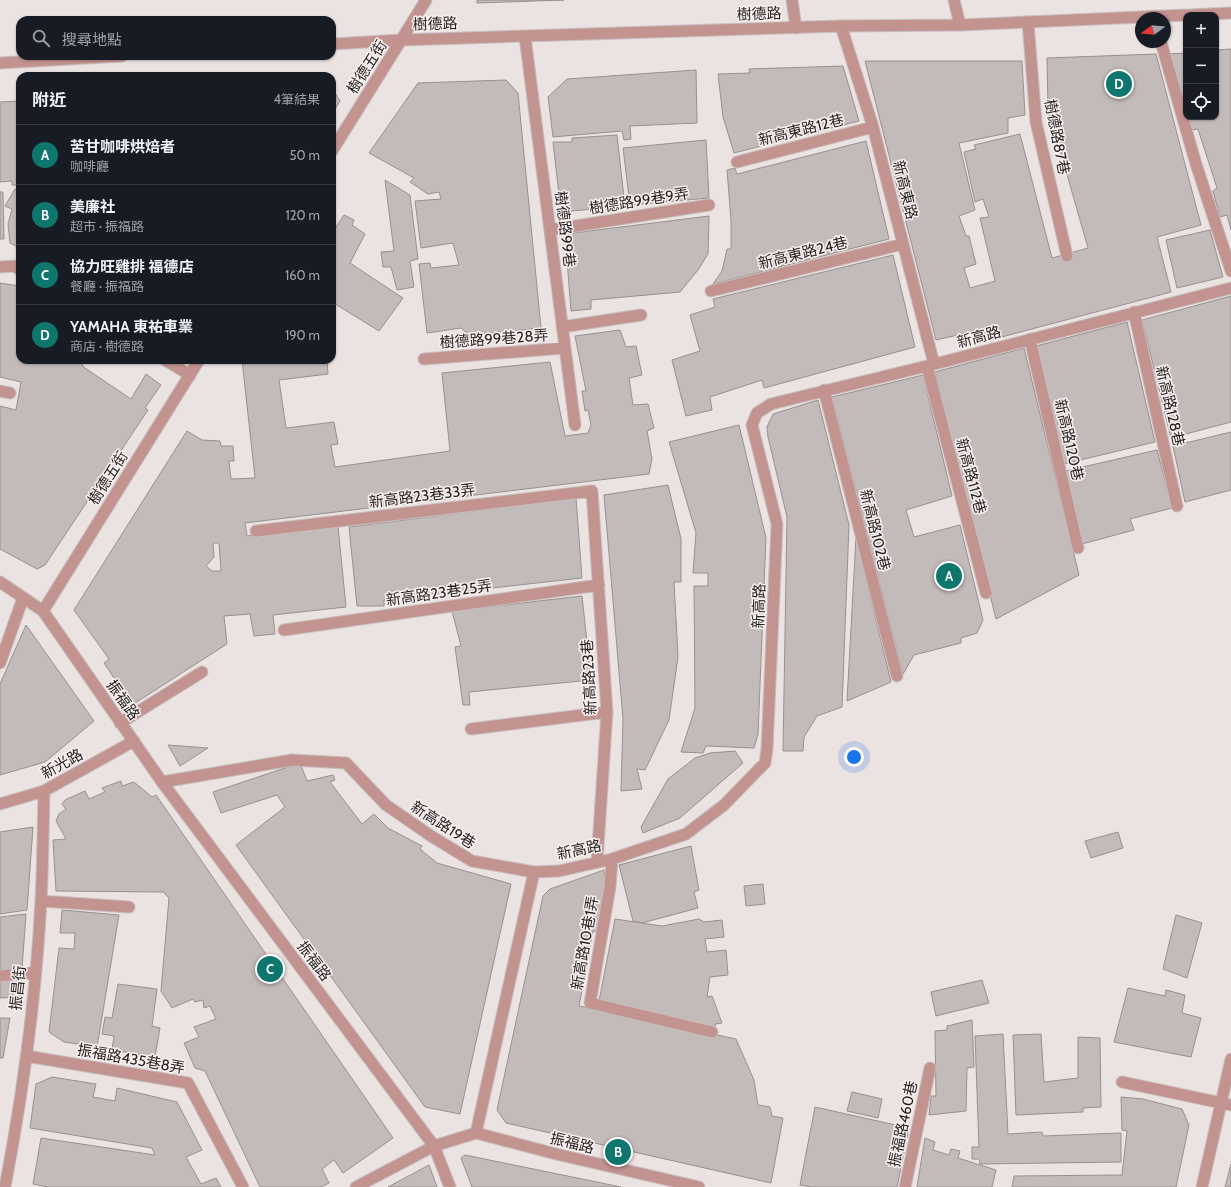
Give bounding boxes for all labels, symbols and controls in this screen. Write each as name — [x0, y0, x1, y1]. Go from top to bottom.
street label: 樹德路 — [736, 4, 782, 24]
north arrow — [1135, 12, 1171, 48]
map controls — [1183, 12, 1219, 120]
button: + — [1183, 12, 1219, 48]
street label: 樹德路 — [412, 14, 458, 34]
search box — [16, 16, 336, 60]
icon: search — [30, 27, 52, 49]
text: 搜尋地點 — [62, 31, 122, 49]
street label: 樹德五街 — [343, 37, 391, 97]
button: − — [1183, 48, 1219, 84]
pin: D — [1106, 69, 1132, 99]
button: locate — [1183, 84, 1219, 120]
text: 附近 — [32, 90, 66, 110]
text: 4筆結果 — [273, 91, 320, 107]
street label: 樹德路87巷 — [1041, 98, 1073, 176]
street label: 新高東路12巷 — [756, 111, 846, 149]
text: 苦甘咖啡烘焙者 — [70, 138, 175, 156]
text: A — [41, 147, 49, 163]
text: 50 m — [290, 147, 320, 163]
text: 咖啡廳 — [70, 158, 109, 174]
street label: 新高東路 — [889, 159, 921, 221]
street label: 樹德路99巷9弄 — [588, 184, 690, 218]
street label: 樹德路99巷 — [551, 190, 579, 268]
text: 美廉社 — [70, 198, 115, 216]
text: B — [41, 207, 49, 223]
text: 120 m — [286, 207, 320, 223]
text: 超市 · 振福路 — [70, 218, 144, 234]
street label: 新高東路24巷 — [756, 233, 850, 273]
text: 協力旺雞排 福德店 — [70, 258, 193, 276]
text: C — [41, 267, 49, 283]
text: 160 m — [285, 267, 320, 283]
text: 餐廳 · 振福路 — [70, 278, 144, 294]
text: YAMAHA 東祐車業 — [70, 318, 193, 336]
street label: 新高路 — [955, 322, 1003, 352]
street label: 樹德路99巷28弄 — [439, 326, 549, 352]
text: D — [40, 327, 50, 343]
text: 190 m — [285, 327, 320, 343]
text: 商店 · 樹德路 — [70, 338, 144, 354]
street label: 新高路128巷 — [1152, 364, 1188, 448]
street label: 新高路120巷 — [1051, 397, 1087, 483]
street label: 新高路112巷 — [952, 436, 990, 516]
street label: 樹德五街 — [84, 448, 132, 508]
street label: 新高路23巷33弄 — [368, 481, 476, 511]
street label: 新高路102巷 — [856, 487, 894, 573]
pin: A — [936, 561, 962, 591]
street label: 新高路23巷25弄 — [385, 577, 493, 609]
street label: 新高路 — [749, 583, 769, 629]
street label: 新高路23巷 — [578, 639, 600, 715]
street label: 振福路 — [103, 676, 143, 724]
street label: 新光路 — [38, 745, 86, 783]
your location — [844, 747, 864, 767]
street label: 新高路19巷 — [407, 797, 479, 853]
street label: 新高路 — [555, 837, 603, 863]
street label: 新高路10巷1弄 — [568, 895, 602, 991]
street label: 振福路 — [293, 938, 335, 984]
pin: C — [257, 954, 283, 984]
street label: 振昌街 — [7, 965, 29, 1011]
street label: 振福路435巷8弄 — [76, 1041, 186, 1077]
street label: 振福路460巷 — [885, 1079, 921, 1169]
street label: 振福路 — [548, 1129, 596, 1157]
pin: B — [605, 1137, 631, 1167]

